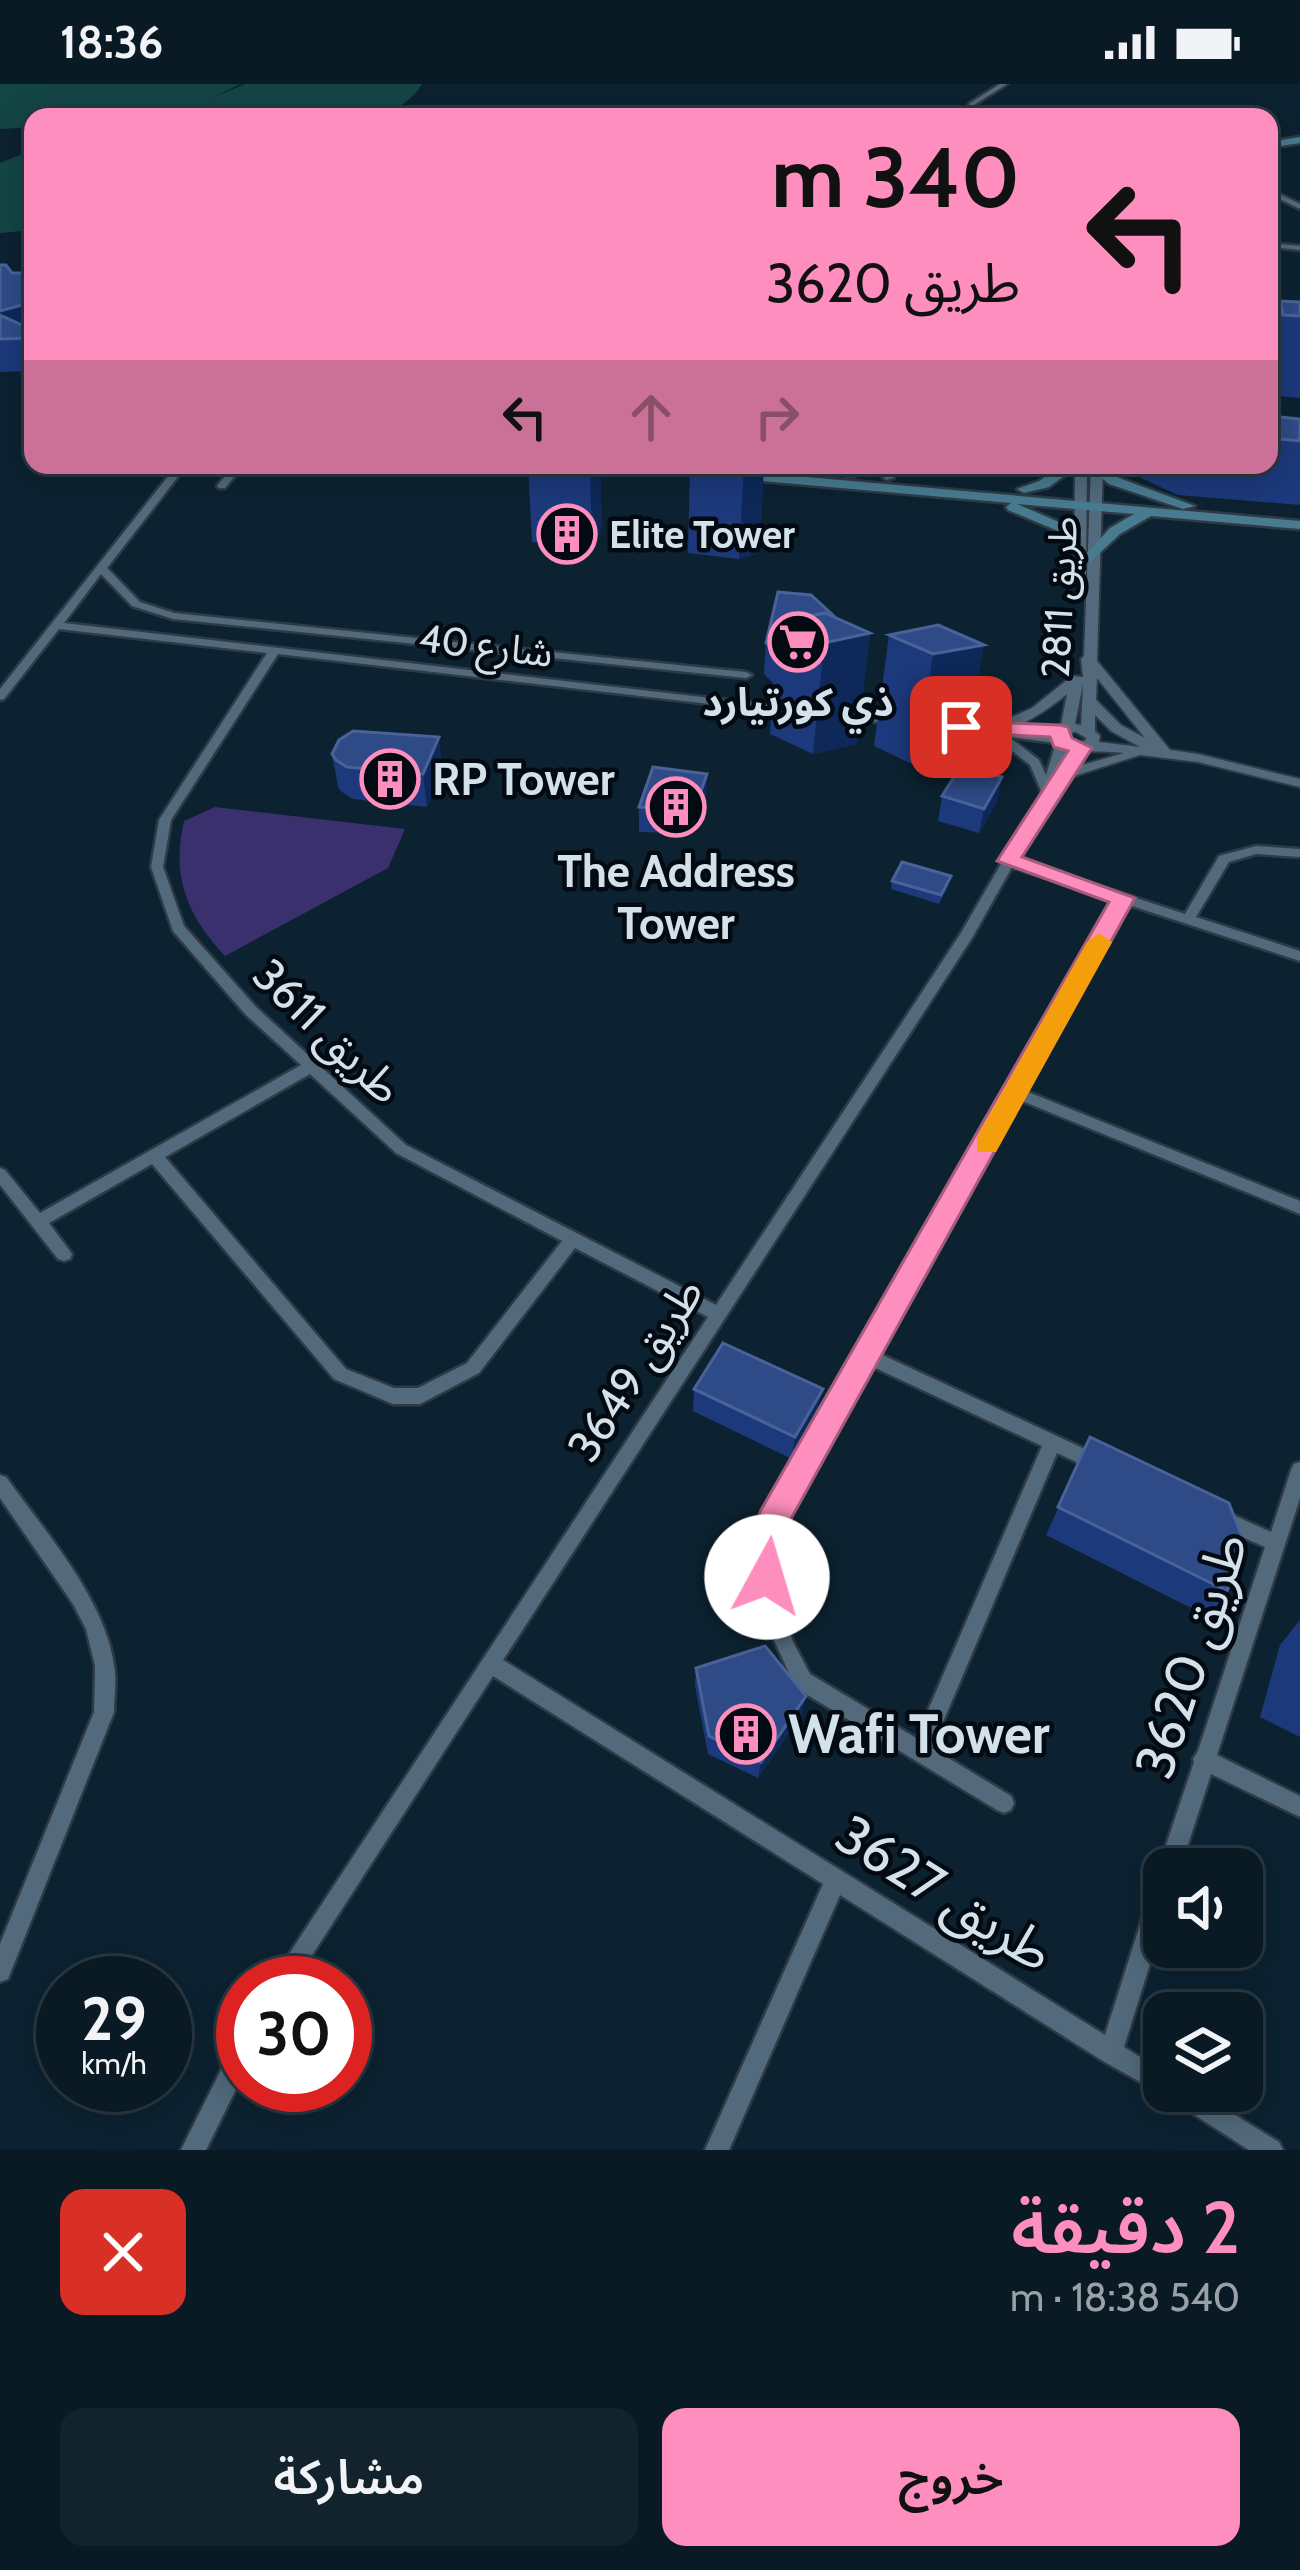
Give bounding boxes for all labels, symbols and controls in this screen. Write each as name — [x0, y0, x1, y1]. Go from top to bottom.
text: 18:36 — [60, 15, 163, 69]
text: 340 m — [771, 126, 1020, 228]
icon: left — [1062, 156, 1218, 312]
text: طريق 3620 — [766, 250, 1020, 316]
icon: left — [492, 384, 558, 450]
icon: ahead — [618, 384, 684, 450]
icon: right — [744, 384, 810, 450]
building icon: Elite Tower — [536, 503, 598, 565]
place label: Elite Tower — [609, 510, 795, 558]
street label: طريق 2811 — [1031, 515, 1088, 679]
supermarket icon: ذي كورتيارد — [767, 611, 829, 673]
street label: شارع 40 — [416, 613, 556, 682]
pin — [910, 676, 1012, 778]
place label: ذي كورتيارد — [702, 678, 894, 734]
icon: arrive — [928, 694, 994, 760]
building icon: RP Tower — [359, 748, 421, 810]
place label: RP Tower — [432, 752, 615, 806]
building icon: The Address Tower — [645, 776, 707, 838]
place label: The Address Tower — [557, 844, 795, 950]
street label: طريق 3611 — [242, 947, 414, 1116]
street label: طريق 3649 — [556, 1267, 715, 1472]
position arrow — [704, 1514, 830, 1640]
street label: طريق 3620 — [1120, 1524, 1263, 1786]
place label: Wafi Tower — [788, 1701, 1050, 1767]
building icon: Wafi Tower — [715, 1703, 777, 1765]
street label: طريق 3627 — [824, 1800, 1066, 1986]
map controls — [1143, 1848, 1263, 2112]
button: sound — [1143, 1848, 1263, 1968]
speed limit sign: 30 — [216, 1956, 372, 2112]
text: 29 — [81, 1982, 147, 2055]
button: layers — [1143, 1992, 1263, 2112]
text: km/h — [81, 2045, 147, 2082]
text: 2 دقيقة — [1011, 2184, 1240, 2271]
button: close — [60, 2189, 186, 2315]
text: 540 m · 18:38 — [1010, 2273, 1240, 2321]
button: مشاركة — [60, 2408, 638, 2546]
button: خروج — [662, 2408, 1240, 2546]

